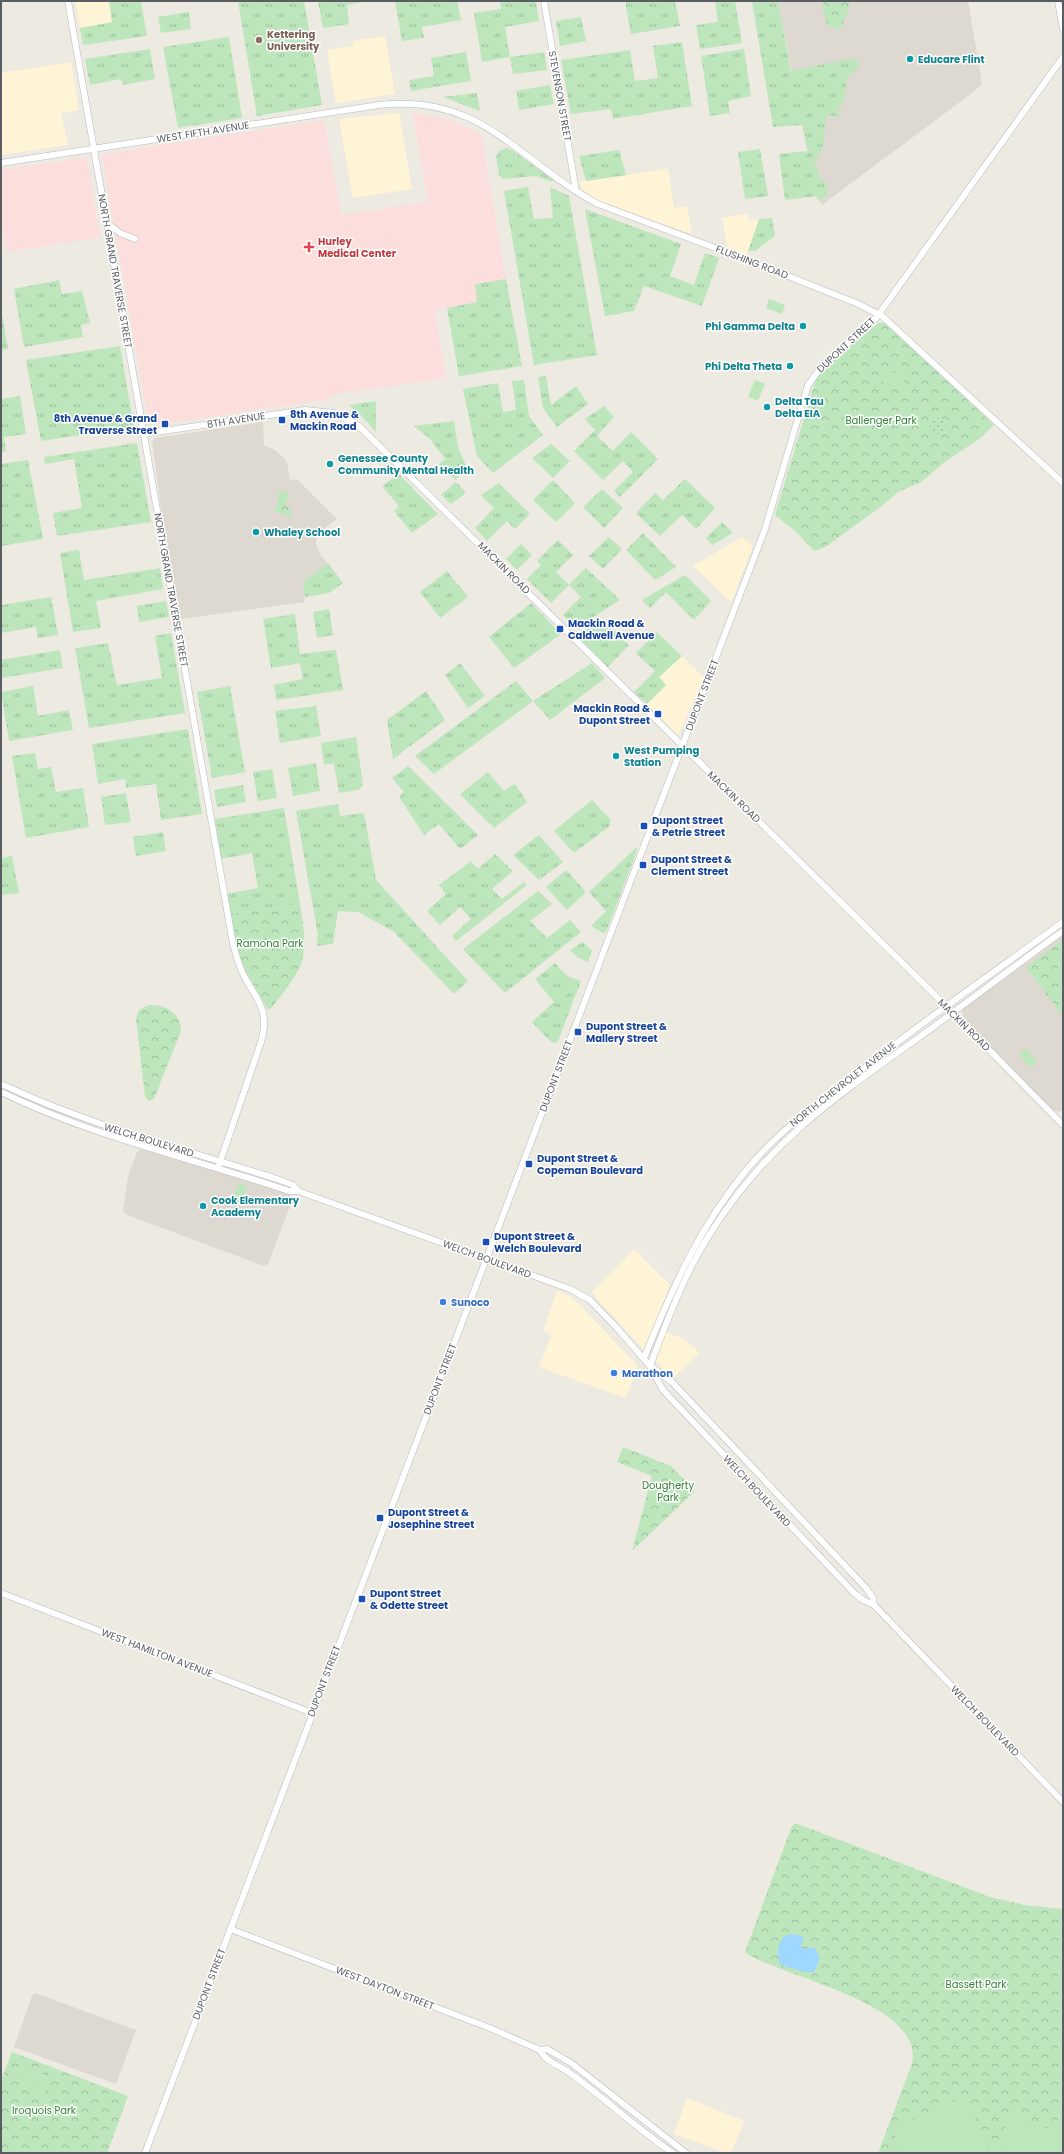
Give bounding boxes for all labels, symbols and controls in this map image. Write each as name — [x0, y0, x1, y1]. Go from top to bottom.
place label: Kettering University — [267, 27, 320, 54]
marker: Kettering University — [254, 35, 264, 45]
street label: STEVENSON STREET — [545, 49, 575, 143]
place label: Educare Flint — [918, 52, 985, 67]
marker: Educare Flint — [905, 54, 915, 64]
street label: WEST FIFTH AVENUE — [155, 117, 251, 147]
street label: NORTH GRAND TRAVERSE STREET — [94, 193, 136, 350]
place label: Hurley Medical Center — [318, 234, 397, 261]
marker: Hurley Medical Center — [303, 241, 315, 253]
street label: FLUSHING ROAD — [714, 241, 790, 283]
street label: DUPONT STREET — [813, 313, 879, 376]
place label: Phi Gamma Delta — [705, 319, 795, 334]
marker: Phi Gamma Delta — [798, 321, 808, 331]
place label: Phi Delta Theta — [705, 359, 782, 374]
marker: Phi Delta Theta — [785, 361, 795, 371]
place label: Delta Tau Delta EIA — [775, 394, 824, 421]
marker: Delta Tau Delta EIA — [762, 402, 772, 412]
place label: 8th Avenue & Mackin Road — [290, 407, 359, 434]
street label: 8TH AVENUE — [206, 408, 266, 432]
place label: 8th Avenue & Grand Traverse Street — [54, 411, 157, 438]
park label: Ballenger Park — [845, 413, 917, 428]
marker: 8th Avenue & Mackin Road — [277, 415, 287, 425]
marker: 8th Avenue & Grand Traverse Street — [160, 419, 170, 429]
place label: Genessee County Community Mental Health — [338, 451, 474, 478]
marker: Genessee County Community Mental Health — [325, 459, 335, 469]
street label: NORTH GRAND TRAVERSE STREET — [150, 512, 192, 669]
place label: Whaley School — [264, 525, 340, 540]
marker: Whaley School — [251, 527, 261, 537]
street label: MACKIN ROAD — [474, 538, 534, 598]
place label: Mackin Road & Caldwell Avenue — [568, 616, 654, 643]
marker: Mackin Road & Caldwell Avenue — [555, 624, 565, 634]
street label: DUPONT STREET — [681, 656, 723, 733]
place label: Mackin Road & Dupont Street — [573, 701, 650, 728]
marker: Mackin Road & Dupont Street — [653, 709, 663, 719]
place label: West Pumping Station — [624, 743, 699, 770]
marker: West Pumping Station — [611, 751, 621, 761]
street label: MACKIN ROAD — [704, 768, 764, 826]
place label: Dupont Street & Petrie Street — [652, 813, 725, 840]
marker: Dupont Street & Petrie Street — [639, 821, 649, 831]
place label: Dupont Street & Clement Street — [651, 852, 732, 879]
marker: Dupont Street & Clement Street — [638, 860, 648, 870]
park label: Ramona Park — [237, 936, 304, 951]
street label: MACKIN ROAD — [934, 995, 994, 1055]
place label: Dupont Street & Mallery Street — [586, 1019, 667, 1046]
marker: Dupont Street & Mallery Street — [573, 1027, 583, 1037]
street label: DUPONT STREET — [535, 1037, 577, 1114]
street label: NORTH CHEVROLET AVENUE — [787, 1038, 899, 1130]
street label: WELCH BOULEVARD — [102, 1119, 196, 1161]
place label: Dupont Street & Copeman Boulevard — [537, 1151, 643, 1178]
marker: Dupont Street & Copeman Boulevard — [524, 1159, 534, 1169]
place label: Cook Elementary Academy — [211, 1193, 300, 1220]
marker: Cook Elementary Academy — [198, 1201, 208, 1211]
place label: Dupont Street & Welch Boulevard — [494, 1229, 582, 1256]
street label: WELCH BOULEVARD — [441, 1236, 533, 1282]
marker: Dupont Street & Welch Boulevard — [481, 1237, 491, 1247]
place label: Sunoco — [451, 1295, 490, 1310]
marker: Sunoco — [438, 1297, 448, 1307]
street label: DUPONT STREET — [419, 1340, 461, 1417]
place label: Marathon — [622, 1366, 673, 1381]
marker: Marathon — [609, 1368, 619, 1378]
street label: WELCH BOULEVARD — [720, 1452, 794, 1530]
park label: Dougherty Park — [642, 1478, 694, 1505]
place label: Dupont Street & Josephine Street — [388, 1505, 474, 1532]
marker: Dupont Street & Josephine Street — [375, 1513, 385, 1523]
place label: Dupont Street & Odette Street — [370, 1586, 448, 1613]
marker: Dupont Street & Odette Street — [357, 1594, 367, 1604]
street label: WEST HAMILTON AVENUE — [99, 1625, 215, 1681]
street label: DUPONT STREET — [303, 1642, 345, 1719]
street label: WELCH BOULEVARD — [947, 1682, 1023, 1760]
street label: DUPONT STREET — [188, 1945, 230, 2022]
street label: WEST DAYTON STREET — [334, 1962, 437, 2014]
park label: Bassett Park — [946, 1977, 1007, 1992]
park label: Iroquois Park — [12, 2103, 77, 2118]

